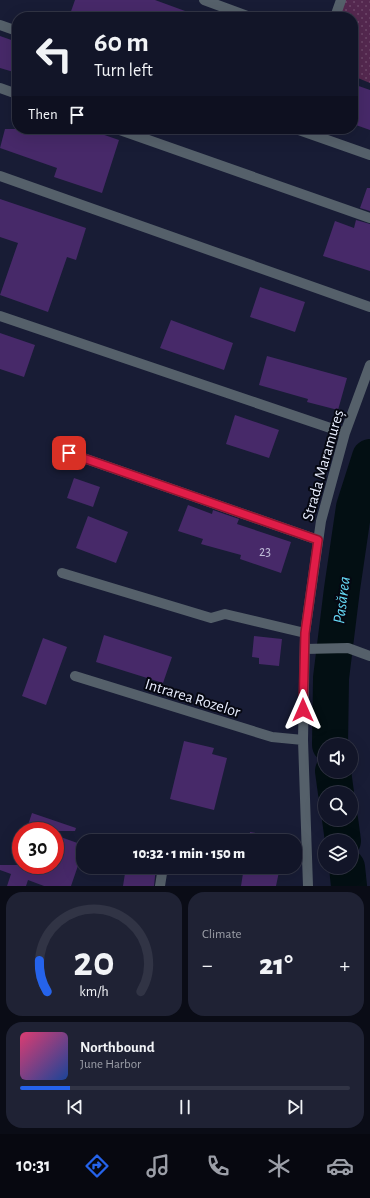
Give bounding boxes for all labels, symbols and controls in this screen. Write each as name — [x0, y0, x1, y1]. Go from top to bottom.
icon: left — [28, 28, 80, 80]
text: 60 m — [94, 29, 149, 57]
text: Turn left — [94, 62, 153, 80]
icon: arrive — [66, 104, 88, 126]
text: Then — [28, 107, 58, 122]
street label: Strada Maramureș — [299, 408, 348, 523]
pin — [52, 436, 86, 470]
icon: arrive — [58, 442, 80, 464]
house number: 23 — [259, 545, 271, 559]
water label: Pasărea — [330, 575, 353, 625]
street label: Intrarea Rozelor — [143, 676, 243, 720]
position arrow — [282, 689, 324, 731]
map controls — [318, 738, 358, 874]
button: sound — [318, 738, 358, 778]
button: search — [318, 786, 358, 826]
speed limit sign: 30 — [12, 822, 64, 874]
button: layers — [318, 834, 358, 874]
text: 10:32 · 1 min · 150 m — [133, 846, 245, 861]
text: Climate — [202, 928, 241, 941]
text: 20 — [73, 942, 115, 983]
text: 21° — [259, 950, 293, 980]
text: − — [202, 954, 213, 976]
text: + — [339, 954, 350, 976]
text: km/h — [79, 985, 109, 999]
text: Northbound — [80, 1040, 155, 1055]
text: June Harbor — [80, 1058, 141, 1071]
icon: previous — [64, 1096, 86, 1118]
icon: pause — [174, 1096, 196, 1118]
icon: next — [284, 1096, 306, 1118]
icon: directions — [83, 1152, 111, 1180]
icon: music — [144, 1152, 172, 1180]
icon: phone — [204, 1152, 232, 1180]
icon: climate — [265, 1152, 293, 1180]
icon: car — [326, 1152, 354, 1180]
text: 10:31 — [16, 1157, 51, 1175]

